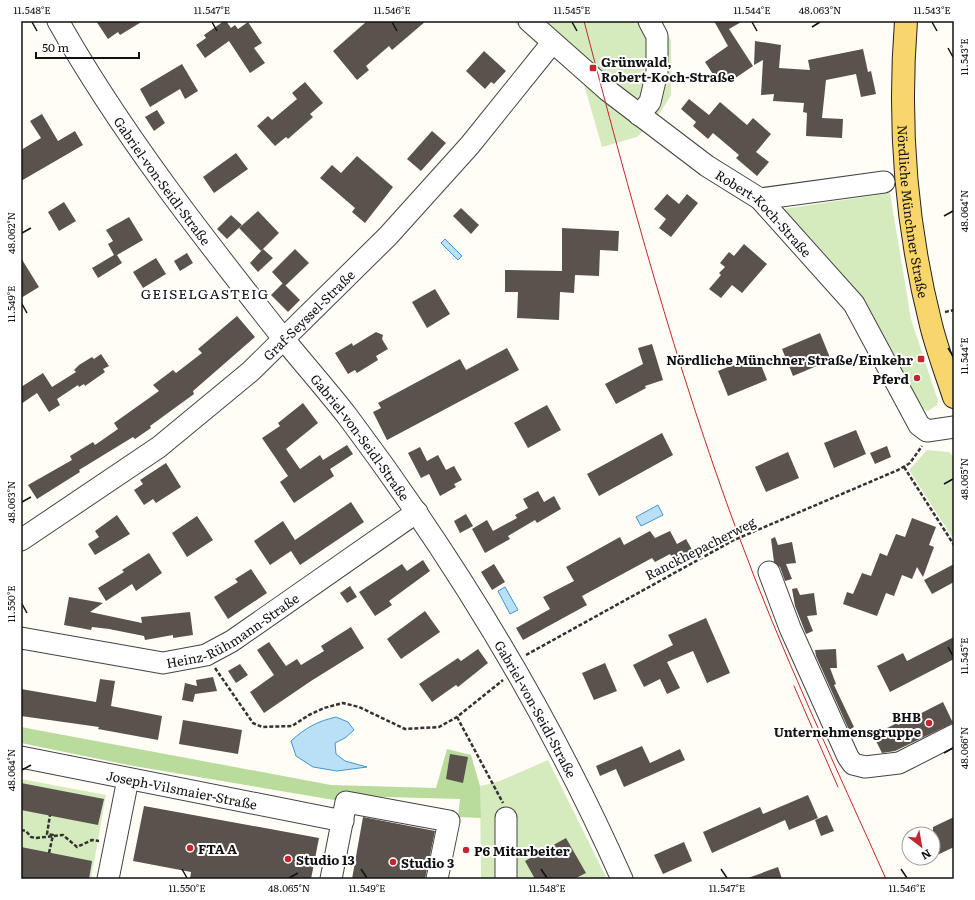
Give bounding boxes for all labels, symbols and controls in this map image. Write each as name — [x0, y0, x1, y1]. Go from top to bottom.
text: 11.548°E — [13, 2, 51, 17]
text: 11.547°E — [194, 2, 230, 17]
text: 11.546°E — [373, 2, 411, 17]
text: 11.545°E — [554, 2, 590, 17]
text: 11.544°E — [733, 2, 771, 17]
text: 48.063°N — [799, 2, 841, 17]
text: 11.543°E — [913, 2, 951, 17]
scale bar — [36, 34, 139, 60]
text: 50 m — [42, 38, 69, 56]
text: 11.543°E — [956, 38, 971, 76]
place label: Grünwald, Robert-Koch-Straße — [601, 52, 735, 86]
marker: Grünwald, Robert-Koch-Straße — [588, 63, 598, 73]
street label: Gabriel-von-Seidl-Straße — [110, 112, 216, 249]
street label: Nördliche Münchner Straße — [894, 124, 934, 300]
street label: Robert-Koch-Straße — [712, 164, 817, 261]
text: 48.064°N — [956, 190, 971, 232]
text: 48.062°N — [3, 212, 18, 254]
street label: Graf-Seyssel-Straße — [258, 265, 358, 364]
district label: GEISELGASTEIG — [141, 283, 269, 303]
text: 11.549°E — [3, 286, 18, 322]
text: 11.544°E — [956, 337, 971, 375]
place label: Nördliche Münchner Straße/Einkehr — [666, 350, 913, 369]
marker: Nördliche Münchner Straße/Einkehr — [916, 354, 926, 364]
street label: Gabriel-von-Seidl-Straße — [307, 369, 415, 504]
place label: Pferd — [872, 369, 909, 388]
marker: Pferd — [912, 373, 922, 383]
text: 48.065°N — [956, 458, 971, 500]
text: 48.063°N — [3, 481, 18, 523]
street label: Ranckhepacherweg — [641, 512, 759, 584]
text: 11.550°E — [3, 585, 18, 623]
street label: Heinz-Rühmann-Straße — [164, 588, 303, 672]
street label: Gabriel-von-Seidl-Straße — [491, 636, 582, 781]
text: 11.545°E — [956, 638, 971, 674]
place label: BHB Unternehmensgruppe — [774, 707, 921, 741]
marker: BHB Unternehmensgruppe — [924, 718, 934, 728]
text: 48.066°N — [956, 727, 971, 769]
text: 48.064°N — [3, 749, 18, 791]
street label: Joseph-Vilsmaier-Straße — [105, 765, 259, 813]
north arrow — [901, 826, 941, 866]
place label: FTA A — [198, 839, 237, 858]
place label: P6 Mitarbeiter — [474, 841, 570, 860]
marker: FTA A — [185, 843, 195, 853]
marker: P6 Mitarbeiter — [461, 845, 471, 855]
text: N — [919, 846, 935, 865]
place label: Studio 13 — [296, 850, 355, 869]
place label: Studio 3 — [401, 853, 454, 872]
marker: Studio 13 — [283, 854, 293, 864]
marker: Studio 3 — [388, 857, 398, 867]
text: 11.550°E — [168, 880, 206, 895]
text: 48.065°N — [268, 880, 310, 895]
text: 11.549°E — [349, 880, 385, 895]
text: 11.548°E — [528, 880, 566, 895]
text: 11.547°E — [709, 880, 745, 895]
text: 11.546°E — [888, 880, 926, 895]

